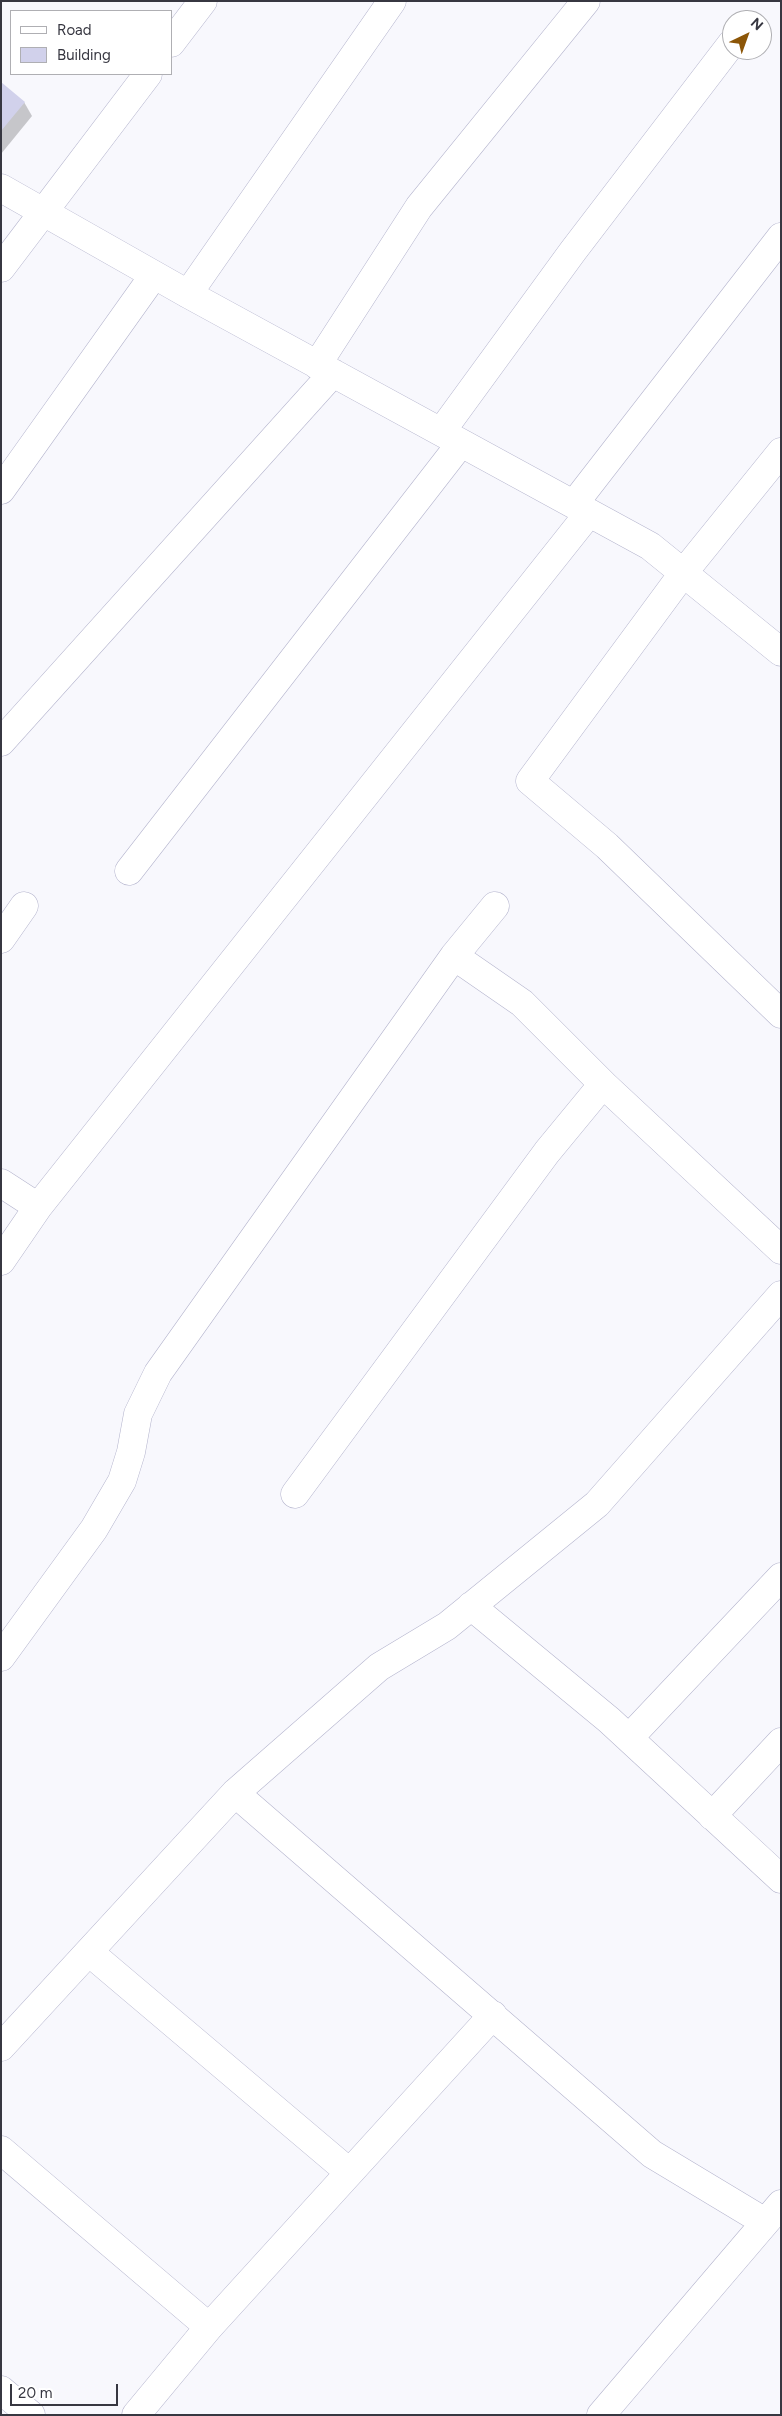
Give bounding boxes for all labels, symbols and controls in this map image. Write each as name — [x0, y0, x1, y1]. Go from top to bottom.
legend — [10, 10, 172, 75]
north arrow — [722, 10, 772, 60]
text: N — [747, 14, 766, 34]
text: Road — [57, 21, 92, 39]
text: Building — [57, 46, 111, 64]
scale bar — [12, 2374, 120, 2406]
text: 20 m — [18, 2384, 52, 2402]

